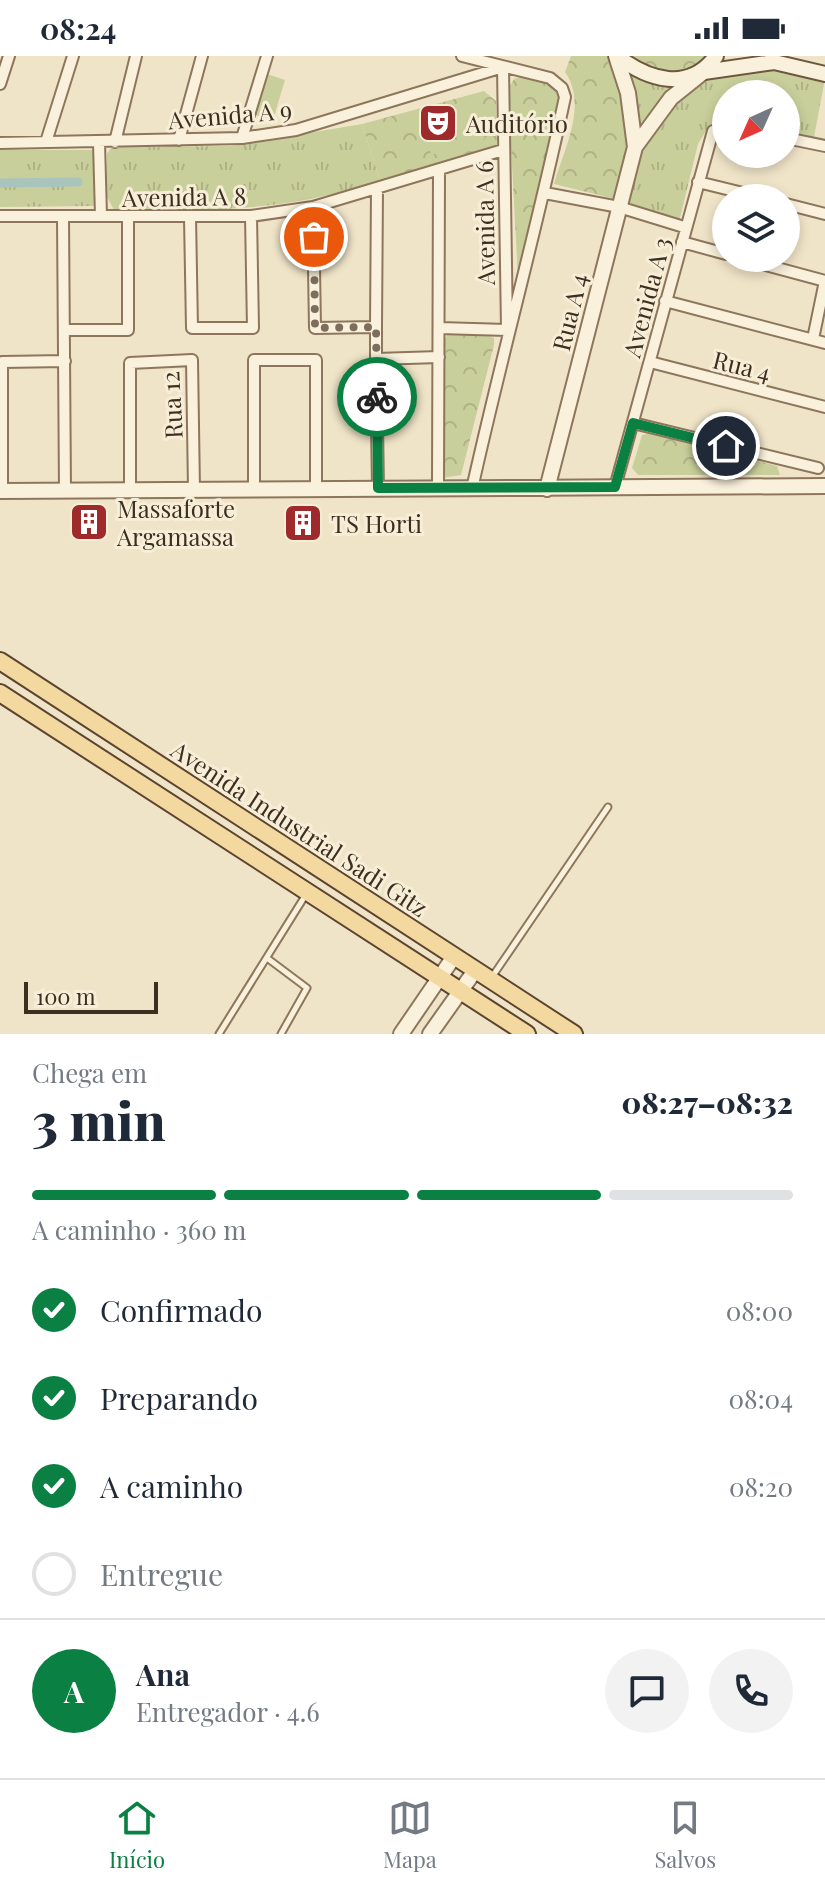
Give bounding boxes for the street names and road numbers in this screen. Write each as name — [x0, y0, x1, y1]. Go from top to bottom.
street label: Avenida A 9 — [166, 93, 293, 135]
street label: Avenida A 6 — [467, 161, 501, 286]
street label: Avenida A 8 — [120, 179, 247, 213]
street label: Avenida A 3 — [614, 234, 677, 361]
street label: Rua A 4 — [544, 270, 594, 354]
street label: Rua 4 — [710, 342, 774, 388]
street label: Rua 12 — [153, 370, 189, 440]
street label: Avenida Industrial Sadi Gitz — [165, 732, 434, 923]

